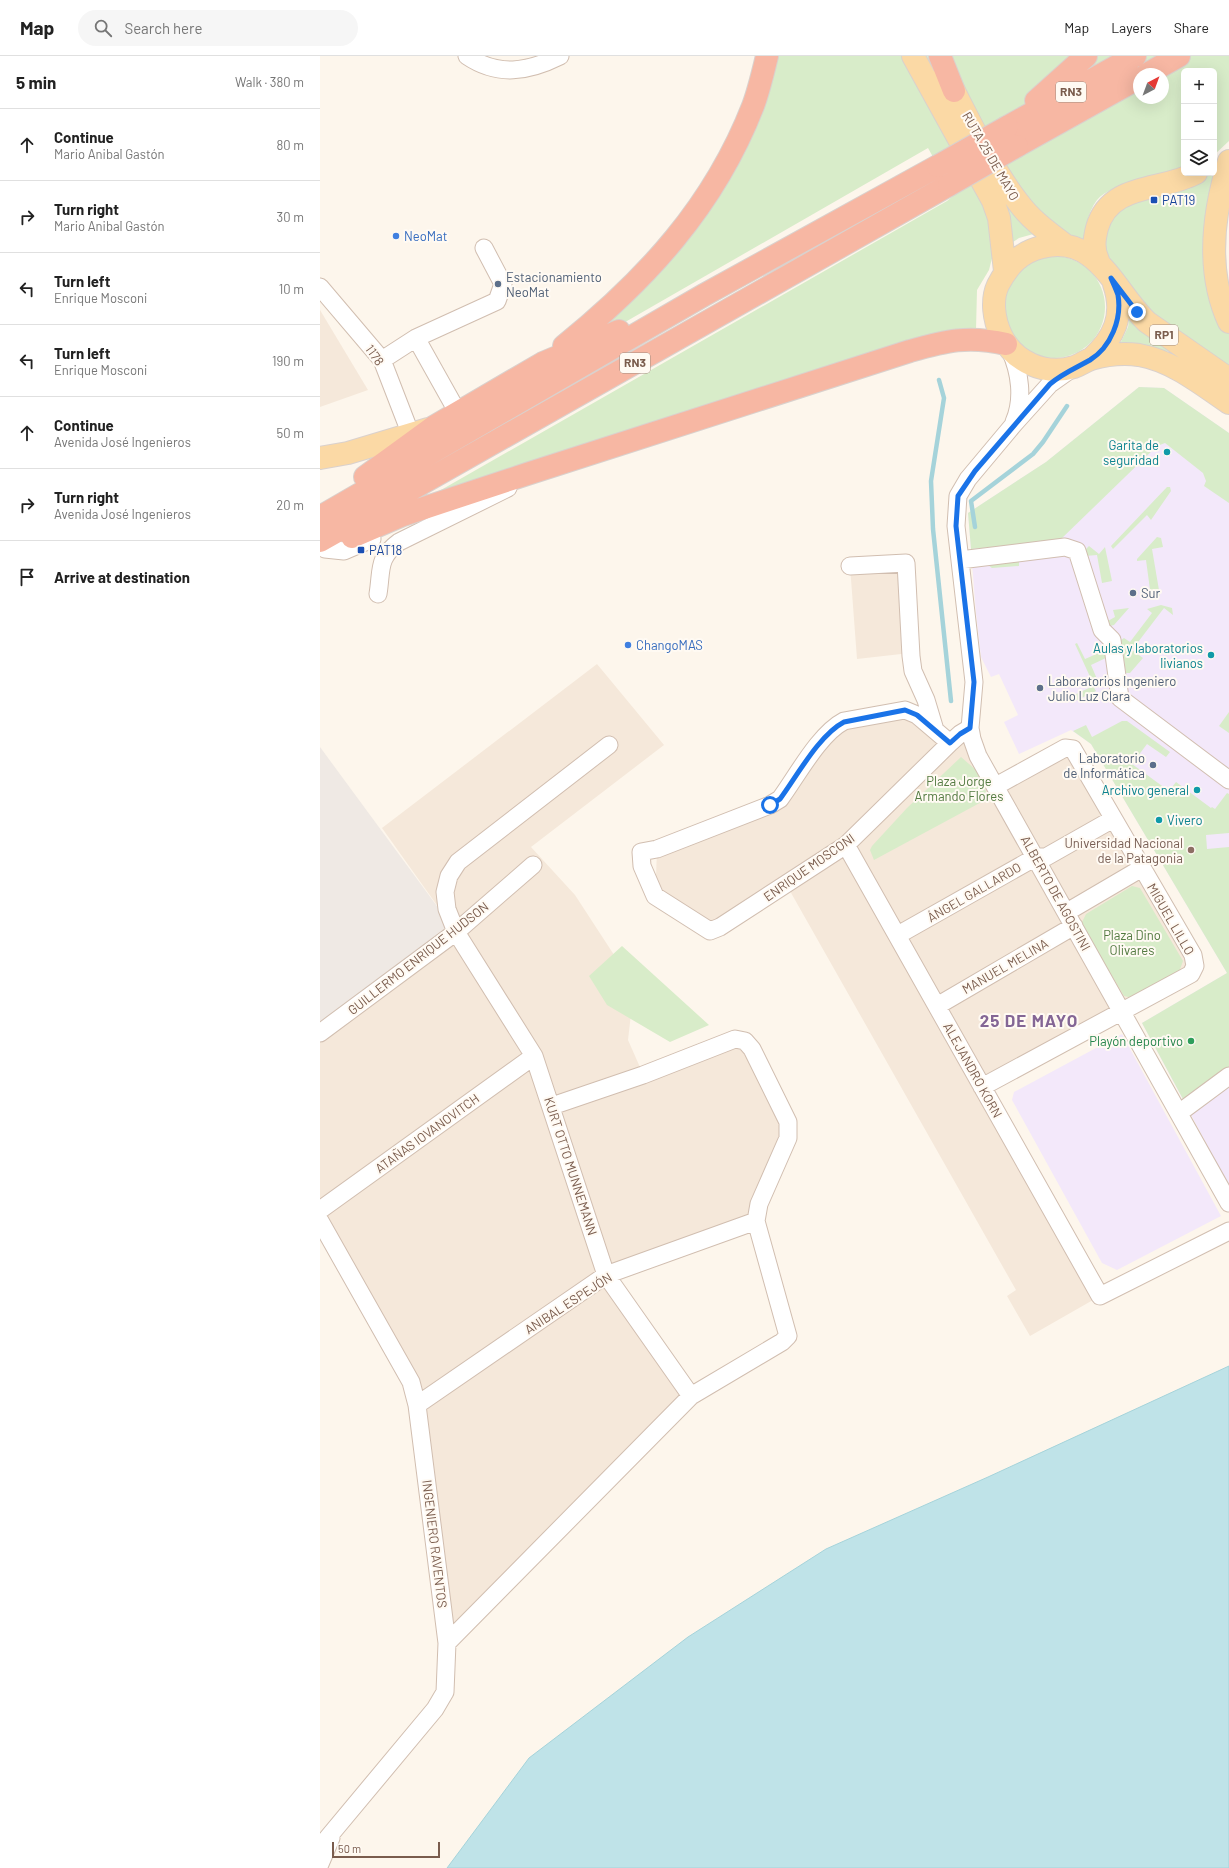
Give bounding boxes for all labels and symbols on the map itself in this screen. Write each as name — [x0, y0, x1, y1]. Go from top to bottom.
north arrow — [1133, 68, 1169, 104]
road number: RN3 — [1056, 82, 1086, 102]
street label: RUTA 25 DE MAYO — [959, 109, 1023, 203]
place label: PAT19 — [1162, 192, 1195, 208]
marker: PAT19 — [1149, 195, 1159, 205]
place label: NeoMat — [404, 228, 447, 244]
marker: NeoMat — [391, 231, 401, 241]
place label: Estacionamiento NeoMat — [506, 269, 602, 300]
marker: Estacionamiento NeoMat — [493, 279, 503, 289]
route end — [1128, 303, 1146, 321]
road number: RP1 — [1150, 325, 1178, 345]
street label: 1178 — [362, 341, 388, 369]
road number: RN3 — [620, 353, 650, 373]
place label: Garita de seguridad — [1103, 437, 1159, 468]
marker: Garita de seguridad — [1162, 447, 1172, 457]
place label: PAT18 — [369, 542, 402, 558]
marker: PAT18 — [356, 545, 366, 555]
place label: Sur — [1141, 585, 1161, 601]
marker: Sur — [1128, 588, 1138, 598]
place label: ChangoMAS — [636, 637, 703, 653]
marker: ChangoMAS — [623, 640, 633, 650]
place label: Aulas y laboratorios livianos — [1093, 640, 1203, 671]
marker: Aulas y laboratorios livianos — [1206, 650, 1216, 660]
place label: Laboratorios Ingeniero Julio Luz Clara — [1048, 673, 1176, 704]
marker: Laboratorios Ingeniero Julio Luz Clara — [1035, 683, 1045, 693]
place label: Laboratorio de Informática — [1063, 750, 1145, 781]
marker: Laboratorio de Informática — [1148, 760, 1158, 770]
park label: Plaza Jorge Armando Flores — [915, 773, 1003, 804]
place label: Archivo general — [1102, 782, 1189, 798]
marker: Archivo general — [1192, 785, 1202, 795]
route start — [761, 796, 779, 814]
place label: Vivero — [1167, 812, 1203, 828]
marker: Vivero — [1154, 815, 1164, 825]
street label: ENRIQUE MOSCONI — [760, 830, 858, 904]
street label: ALBERTO DE AGOSTINI — [1018, 833, 1094, 953]
place label: Universidad Nacional de la Patagonia — [1064, 835, 1183, 866]
marker: Universidad Nacional de la Patagonia — [1186, 845, 1196, 855]
street label: ÁNGEL GALLARDO — [924, 859, 1024, 925]
street label: MIGUEL LILLO — [1144, 880, 1198, 958]
street label: GUILLERMO ENRIQUE HUDSON — [344, 898, 492, 1018]
park label: Plaza Dino Olivares — [1103, 927, 1161, 958]
street label: MANUEL MELINA — [959, 935, 1051, 997]
district label: 25 DE MAYO — [980, 1010, 1078, 1030]
street label: ALEJANDRO KORN — [940, 1020, 1006, 1120]
place label: Playón deportivo — [1089, 1033, 1183, 1049]
marker: Playón deportivo — [1186, 1036, 1196, 1046]
street label: ATAÑAS IOVANOVITCH — [372, 1090, 482, 1176]
street label: KURT OTTO MUNNEMANN — [541, 1095, 601, 1237]
street label: ANIBAL ESPEJÓN — [521, 1269, 615, 1337]
street label: INGENIERO RAVENTOS — [419, 1479, 451, 1609]
scale bar — [332, 1840, 440, 1859]

